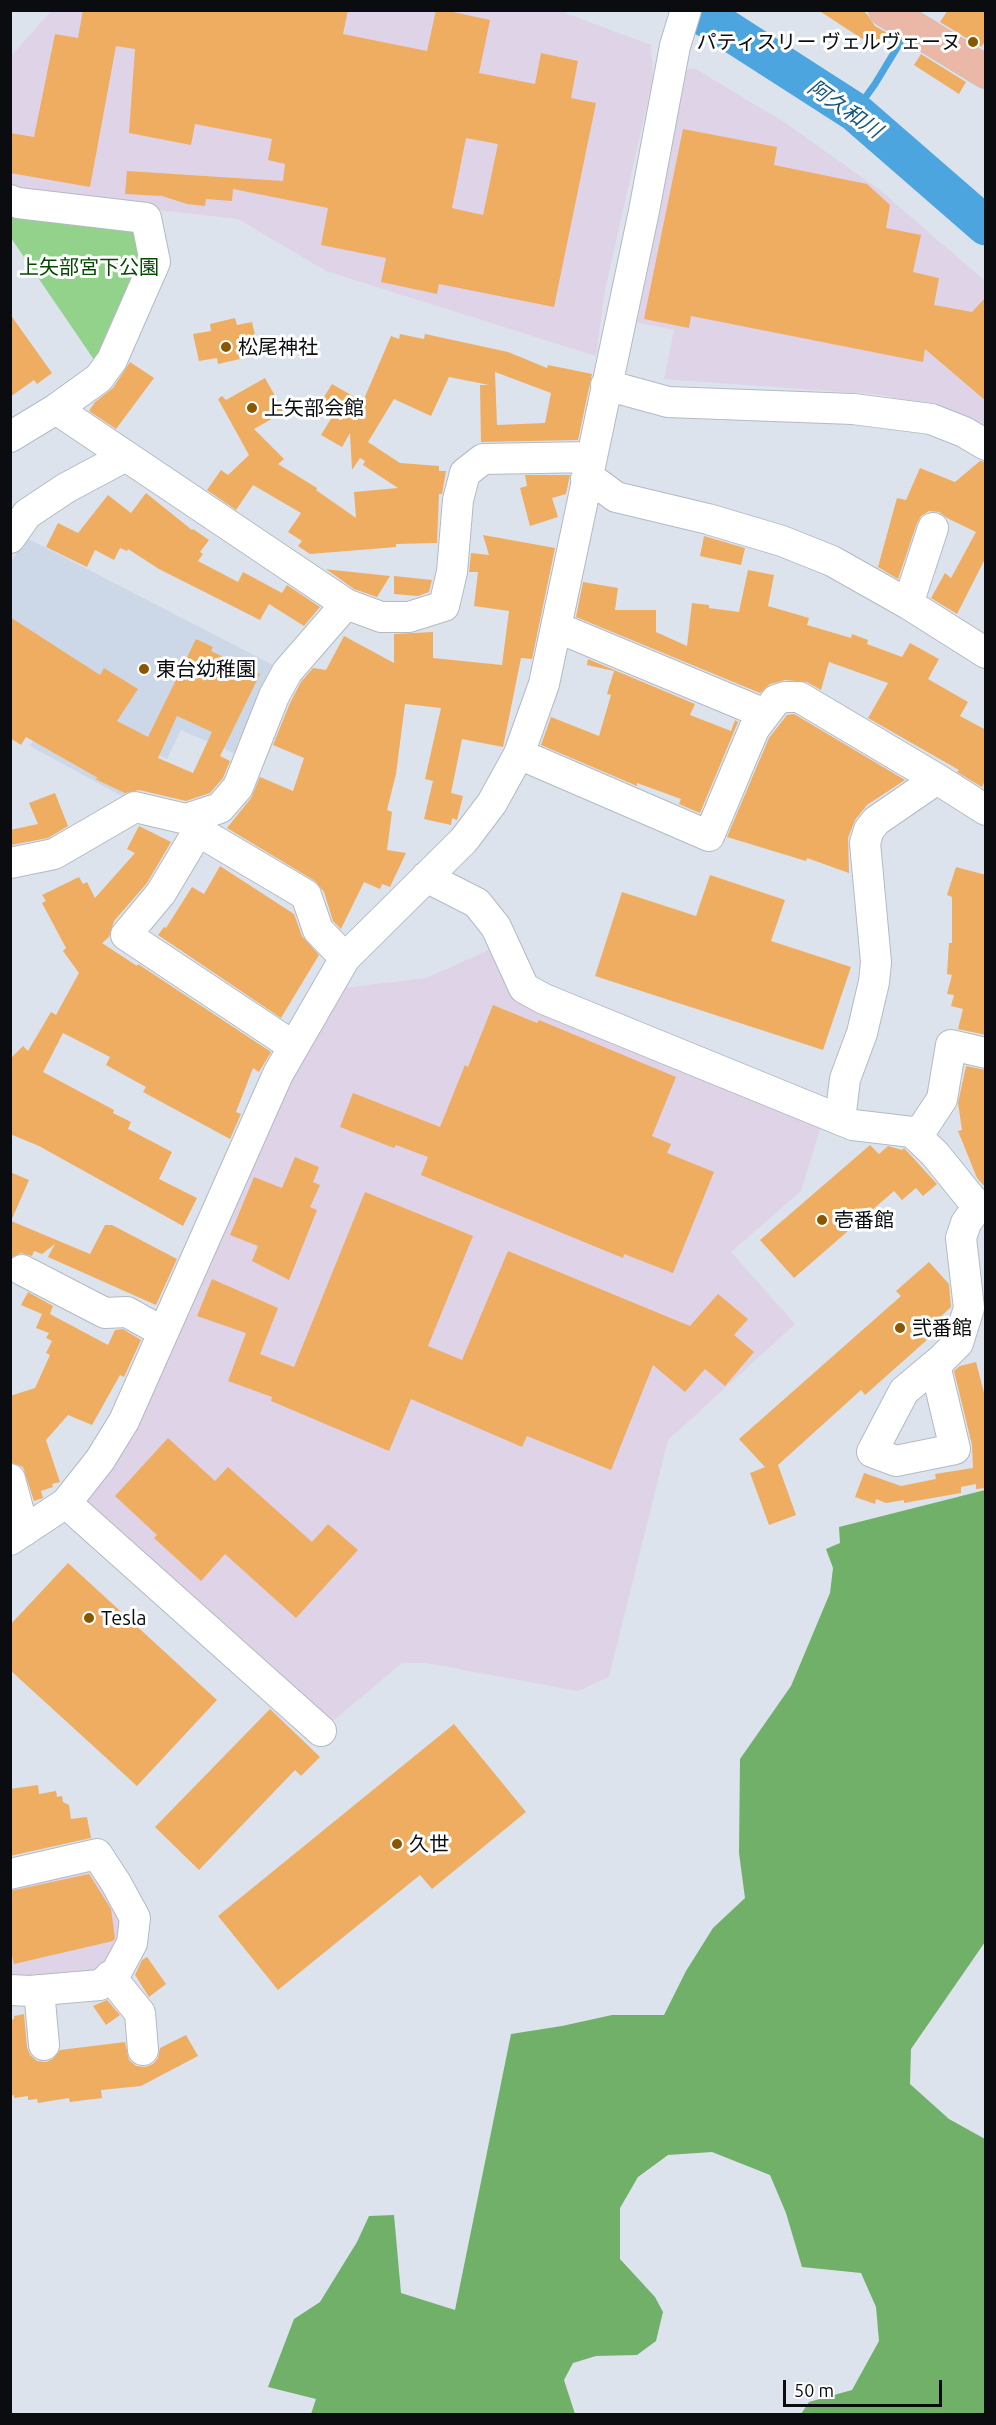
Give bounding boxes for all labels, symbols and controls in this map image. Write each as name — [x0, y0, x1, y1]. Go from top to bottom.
place label: パティスリー ヴェルヴェーヌ — [696, 30, 961, 54]
marker: パティスリー ヴェルヴェーヌ — [966, 35, 980, 49]
water label: 阿久和川 — [803, 75, 887, 143]
park label: 上矢部宮下公園 — [19, 255, 159, 279]
place label: 松尾神社 — [238, 335, 318, 359]
marker: 松尾神社 — [219, 340, 233, 354]
place label: 上矢部会館 — [264, 396, 364, 420]
marker: 上矢部会館 — [245, 401, 259, 415]
place label: 東台幼稚園 — [156, 657, 256, 681]
marker: 東台幼稚園 — [137, 662, 151, 676]
place label: 壱番館 — [834, 1208, 894, 1232]
marker: 壱番館 — [815, 1213, 829, 1227]
place label: 弐番館 — [912, 1316, 972, 1340]
marker: 弐番館 — [893, 1321, 907, 1335]
place label: Tesla — [101, 1606, 146, 1630]
marker: Tesla — [82, 1611, 96, 1625]
place label: 久世 — [409, 1832, 449, 1856]
marker: 久世 — [390, 1837, 404, 1851]
scale bar — [786, 2368, 945, 2406]
text: 50 m — [794, 2380, 834, 2400]

